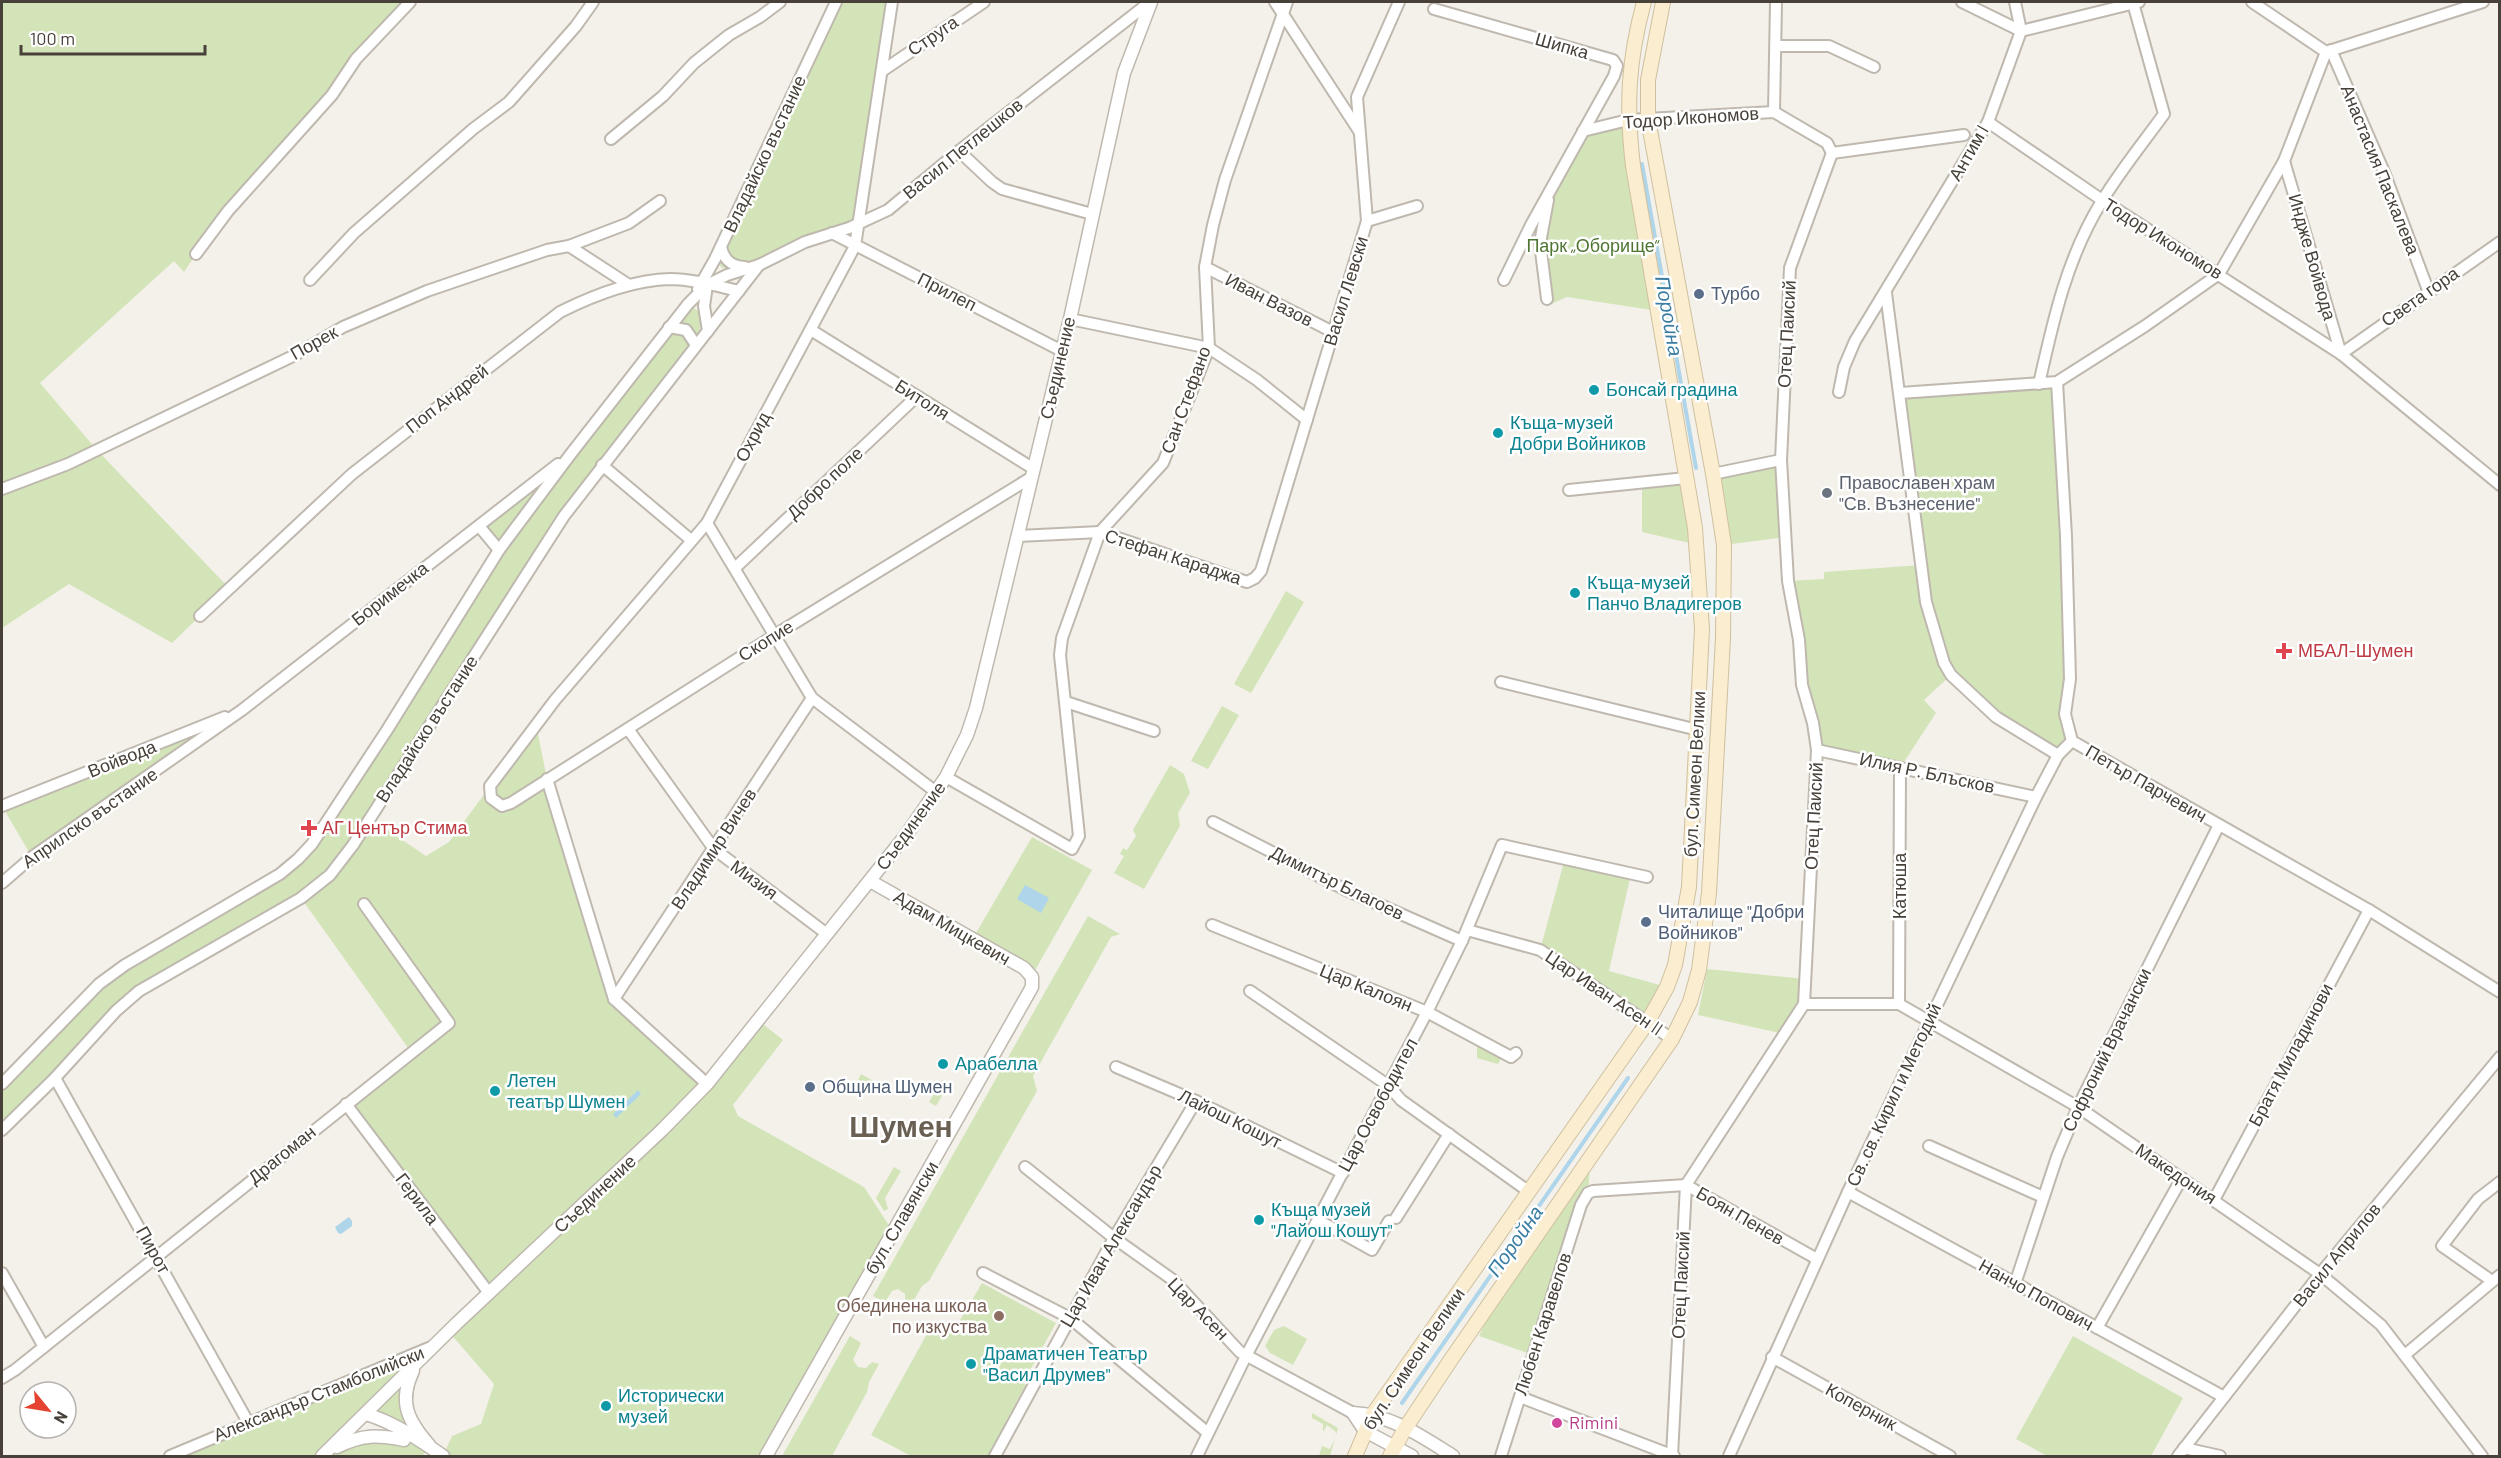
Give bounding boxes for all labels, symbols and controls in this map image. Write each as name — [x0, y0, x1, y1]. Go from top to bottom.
street label: Струга — [903, 10, 963, 60]
scale bar — [21, 18, 206, 56]
text: 100 m — [30, 27, 75, 49]
street label: Шипка — [1533, 27, 1592, 63]
street label: Владайско въстание — [718, 71, 810, 236]
street label: Анастасия Паскалева — [2337, 81, 2425, 259]
street label: Васил Петлешков — [898, 93, 1027, 203]
street label: Тодор Икономов — [1622, 101, 1760, 133]
street label: Антим I — [1943, 121, 1993, 184]
street label: Индже Войвода — [2284, 191, 2342, 323]
street label: Тодор Икономов — [2100, 193, 2227, 284]
street label: Васил Левски — [1318, 233, 1372, 348]
park label: Парк „Оборище“ — [1526, 234, 1660, 256]
street label: Света гора — [2376, 261, 2463, 331]
street label: Прилеп — [914, 267, 981, 315]
street label: Иван Вазов — [1222, 268, 1317, 331]
water label: Поройна — [1651, 274, 1689, 358]
street label: Отец Паисий — [1772, 279, 1800, 388]
place label: Турбо — [1711, 282, 1760, 304]
marker: Турбо — [1692, 287, 1706, 301]
street label: Съединение — [1035, 314, 1079, 421]
street label: Порек — [286, 320, 341, 364]
street label: Сан Стефано — [1155, 343, 1215, 456]
street label: Поп Андрей — [401, 359, 492, 437]
street label: Битоля — [891, 374, 954, 424]
place label: Бонсай градина — [1606, 378, 1739, 400]
marker: Бонсай градина — [1587, 383, 1601, 397]
street label: Охрид — [730, 407, 775, 465]
place label: Къща-музей Добри Войников — [1510, 411, 1646, 454]
marker: Къща-музей Добри Войников — [1491, 426, 1505, 440]
street label: Добро поле — [782, 441, 867, 523]
place label: Православен храм "Св. Възнесение" — [1839, 471, 1995, 514]
marker: Православен храм "Св. Възнесение" — [1820, 486, 1834, 500]
street label: Стефан Караджа — [1102, 524, 1245, 589]
street label: Боримечка — [347, 556, 433, 630]
place label: Къща-музей Панчо Владигеров — [1587, 571, 1742, 614]
marker: Къща-музей Панчо Владигеров — [1568, 586, 1582, 600]
street label: Скопие — [734, 615, 797, 666]
place label: МБАЛ-Шумен — [2298, 639, 2413, 661]
marker: МБАЛ-Шумен — [2275, 642, 2293, 660]
street label: Владайско въстание — [370, 651, 482, 806]
street label: бул. Симеон Велики — [1679, 690, 1709, 858]
street label: Войвода — [84, 734, 160, 782]
street label: Петър Парчевич — [2082, 740, 2211, 827]
street label: Илия Р. Блъсков — [1858, 747, 1997, 797]
street label: Отец Паисий — [1799, 761, 1827, 870]
street label: Априлско въстание — [17, 762, 161, 872]
street label: Съединение — [871, 777, 950, 874]
street label: Владимир Вичев — [666, 784, 761, 913]
place label: АГ Център Стима — [322, 816, 468, 838]
marker: АГ Център Стима — [300, 819, 318, 837]
street label: Димитър Благоев — [1267, 840, 1408, 924]
street label: Катюша — [1888, 852, 1910, 919]
street label: Мизия — [727, 855, 783, 904]
street label: Адам Мицкевич — [890, 885, 1015, 969]
place label: Читалище "Добри Войников" — [1658, 900, 1804, 943]
marker: Читалище "Добри Войников" — [1639, 915, 1653, 929]
street label: Цар Иван Асен II — [1542, 945, 1668, 1040]
street label: Цар Калоян — [1317, 958, 1416, 1016]
street label: Софроний Врачански — [2057, 964, 2155, 1135]
street label: Братя Миладинови — [2243, 979, 2337, 1130]
street label: Св. св. Кирил и Методий — [1841, 999, 1945, 1190]
street label: Цар Освободител — [1333, 1034, 1422, 1175]
place label: Арабелла — [955, 1052, 1039, 1074]
marker: Арабелла — [936, 1057, 950, 1071]
place label: Летен театър Шумен — [507, 1069, 625, 1112]
place label: Община Шумен — [822, 1075, 952, 1097]
marker: Община Шумен — [803, 1080, 817, 1094]
marker: Летен театър Шумен — [488, 1084, 502, 1098]
street label: Лайош Кошут — [1175, 1084, 1286, 1153]
district label: Шумен — [849, 1107, 953, 1143]
street label: Драгоман — [243, 1120, 320, 1188]
street label: Македония — [2132, 1138, 2221, 1208]
street label: Съединение — [549, 1150, 640, 1237]
street label: бул. Славянски — [860, 1157, 942, 1278]
street label: Цар Иван Александър — [1055, 1160, 1166, 1331]
street label: Герила — [391, 1168, 445, 1229]
street label: Боян Пенев — [1693, 1181, 1788, 1249]
place label: Къща музей "Лайош Кошут" — [1271, 1198, 1393, 1241]
street label: Васил Априлов — [2288, 1198, 2385, 1311]
water label: Поройна — [1481, 1200, 1547, 1281]
marker: Къща музей "Лайош Кошут" — [1252, 1213, 1266, 1227]
street label: Пирот — [132, 1222, 176, 1277]
street label: Отец Паисий — [1666, 1230, 1694, 1339]
street label: Любен Каравелов — [1509, 1250, 1575, 1398]
street label: Нанчо Попович — [1975, 1254, 2098, 1335]
street label: Цар Асен — [1164, 1273, 1234, 1344]
street label: бул. Симеон Велики — [1357, 1283, 1469, 1434]
place label: Обединена школа по изкуства — [837, 1294, 988, 1337]
marker: Обединена школа по изкуства — [992, 1309, 1006, 1323]
street label: Александър Стамболийски — [210, 1341, 427, 1445]
place label: Драматичен Театър "Васил Друмев" — [983, 1342, 1148, 1385]
marker: Драматичен Театър "Васил Друмев" — [964, 1357, 978, 1371]
street label: Коперник — [1822, 1378, 1901, 1435]
north arrow — [18, 1380, 78, 1440]
place label: Исторически музей — [618, 1384, 724, 1427]
marker: Исторически музей — [599, 1399, 613, 1413]
text: N — [51, 1408, 72, 1427]
place label: Rimini — [1569, 1411, 1618, 1433]
marker: Rimini — [1550, 1416, 1564, 1430]

